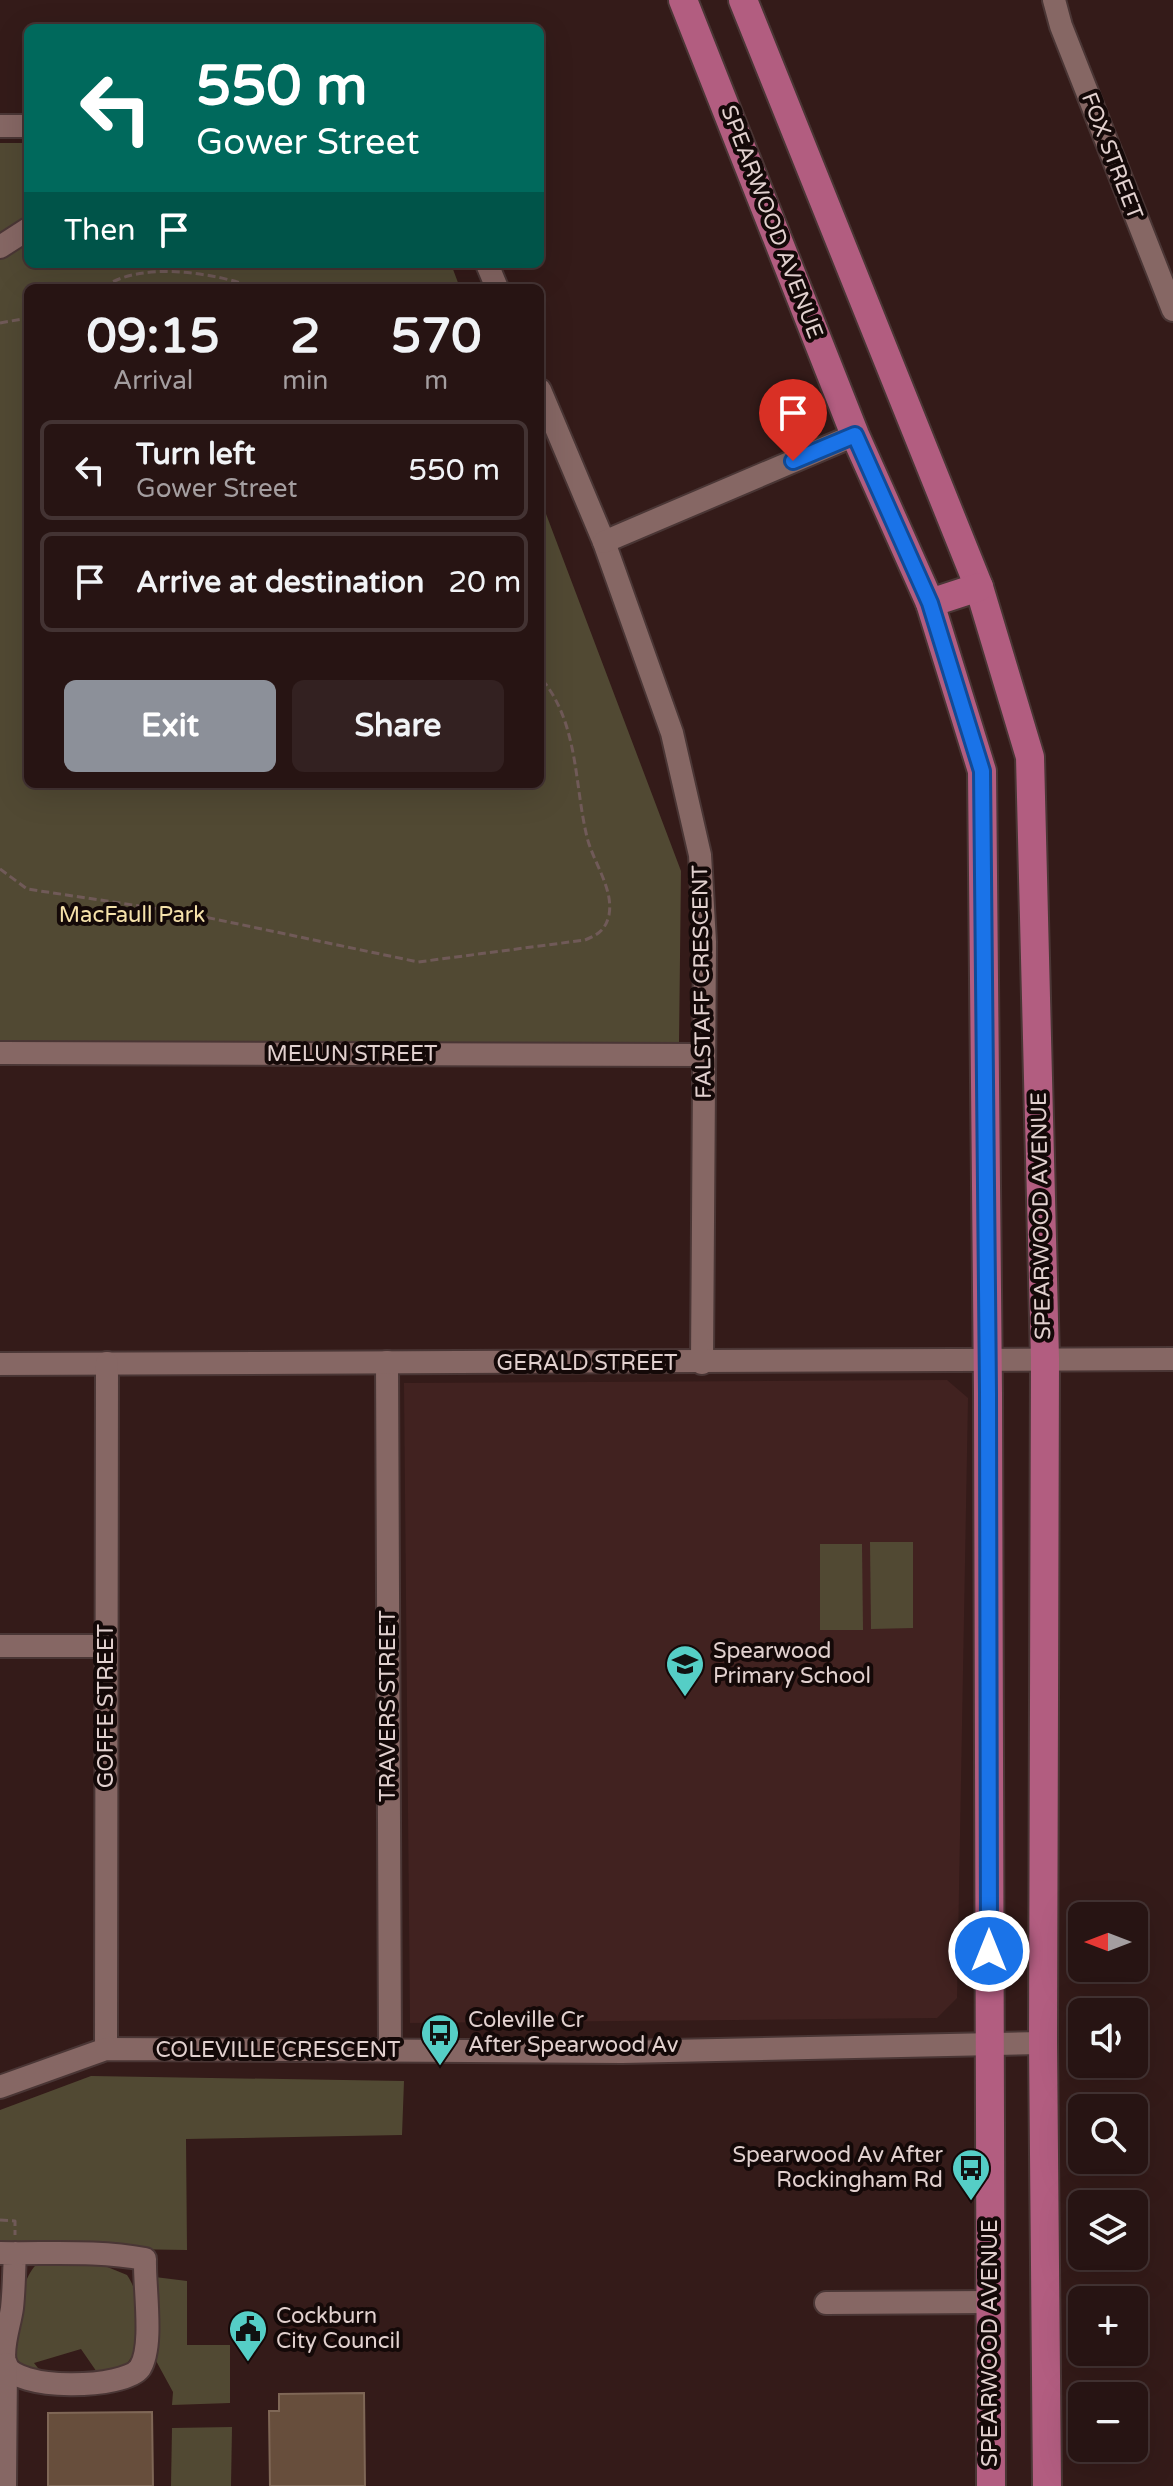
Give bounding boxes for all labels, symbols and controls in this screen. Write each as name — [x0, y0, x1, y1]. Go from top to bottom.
text: 550 m — [196, 53, 367, 120]
icon: left — [64, 56, 168, 160]
street label: FOX STREET — [1076, 89, 1148, 224]
street label: SPEARWOOD AVENUE — [715, 102, 829, 342]
text: Gower Street — [196, 121, 420, 164]
icon: arrive — [152, 208, 196, 252]
text: Then — [64, 212, 136, 249]
text: 09:15 — [87, 308, 220, 366]
text: 2 — [290, 308, 320, 366]
text: 570 — [391, 308, 481, 366]
text: Arrival — [113, 365, 193, 396]
text: min — [282, 365, 328, 396]
text: m — [424, 365, 448, 396]
pin — [759, 379, 827, 461]
icon: arrive — [771, 391, 815, 435]
text: Turn left — [136, 436, 255, 473]
icon: left — [68, 448, 112, 492]
text: 550 m — [408, 452, 500, 489]
text: Gower Street — [136, 473, 297, 504]
icon: arrive — [68, 560, 112, 604]
text: Arrive at destination — [136, 564, 424, 601]
text: 20 m — [448, 564, 521, 601]
button: Exit — [64, 680, 276, 772]
button: Share — [292, 680, 504, 772]
street label: FALSTAFF CRESCENT — [687, 864, 717, 1099]
park label: MacFaull Park — [59, 902, 205, 928]
street label: MELUN STREET — [267, 1041, 438, 1067]
street label: SPEARWOOD AVENUE — [1026, 1092, 1056, 1340]
street label: GERALD STREET — [497, 1350, 678, 1376]
street label: TRAVERS STREET — [375, 1609, 401, 1802]
street label: GOFFE STREET — [93, 1623, 119, 1788]
place label: Spearwood Primary School — [713, 1638, 871, 1689]
school or university icon: Spearwood Primary School — [664, 1643, 706, 1698]
north arrow — [1068, 1902, 1148, 1982]
map controls — [1068, 1902, 1148, 2462]
position arrow — [947, 1909, 1031, 1993]
button: sound — [1068, 1998, 1148, 2078]
place label: Coleville Cr After Spearwood Av — [468, 2007, 679, 2058]
bus stop icon: Coleville Cr After Spearwood Av — [419, 2012, 461, 2067]
street label: COLEVILLE CRESCENT — [156, 2037, 401, 2063]
button: search — [1068, 2094, 1148, 2174]
place label: Spearwood Av After Rockingham Rd — [733, 2142, 944, 2193]
bus stop icon: Spearwood Av After Rockingham Rd — [950, 2147, 992, 2202]
button: layers — [1068, 2190, 1148, 2270]
street label: SPEARWOOD AVENUE — [977, 2219, 1003, 2467]
button: + — [1068, 2286, 1148, 2366]
place label: Cockburn City Council — [276, 2303, 400, 2354]
public building icon: Cockburn City Council — [227, 2308, 269, 2363]
button: − — [1068, 2382, 1148, 2462]

